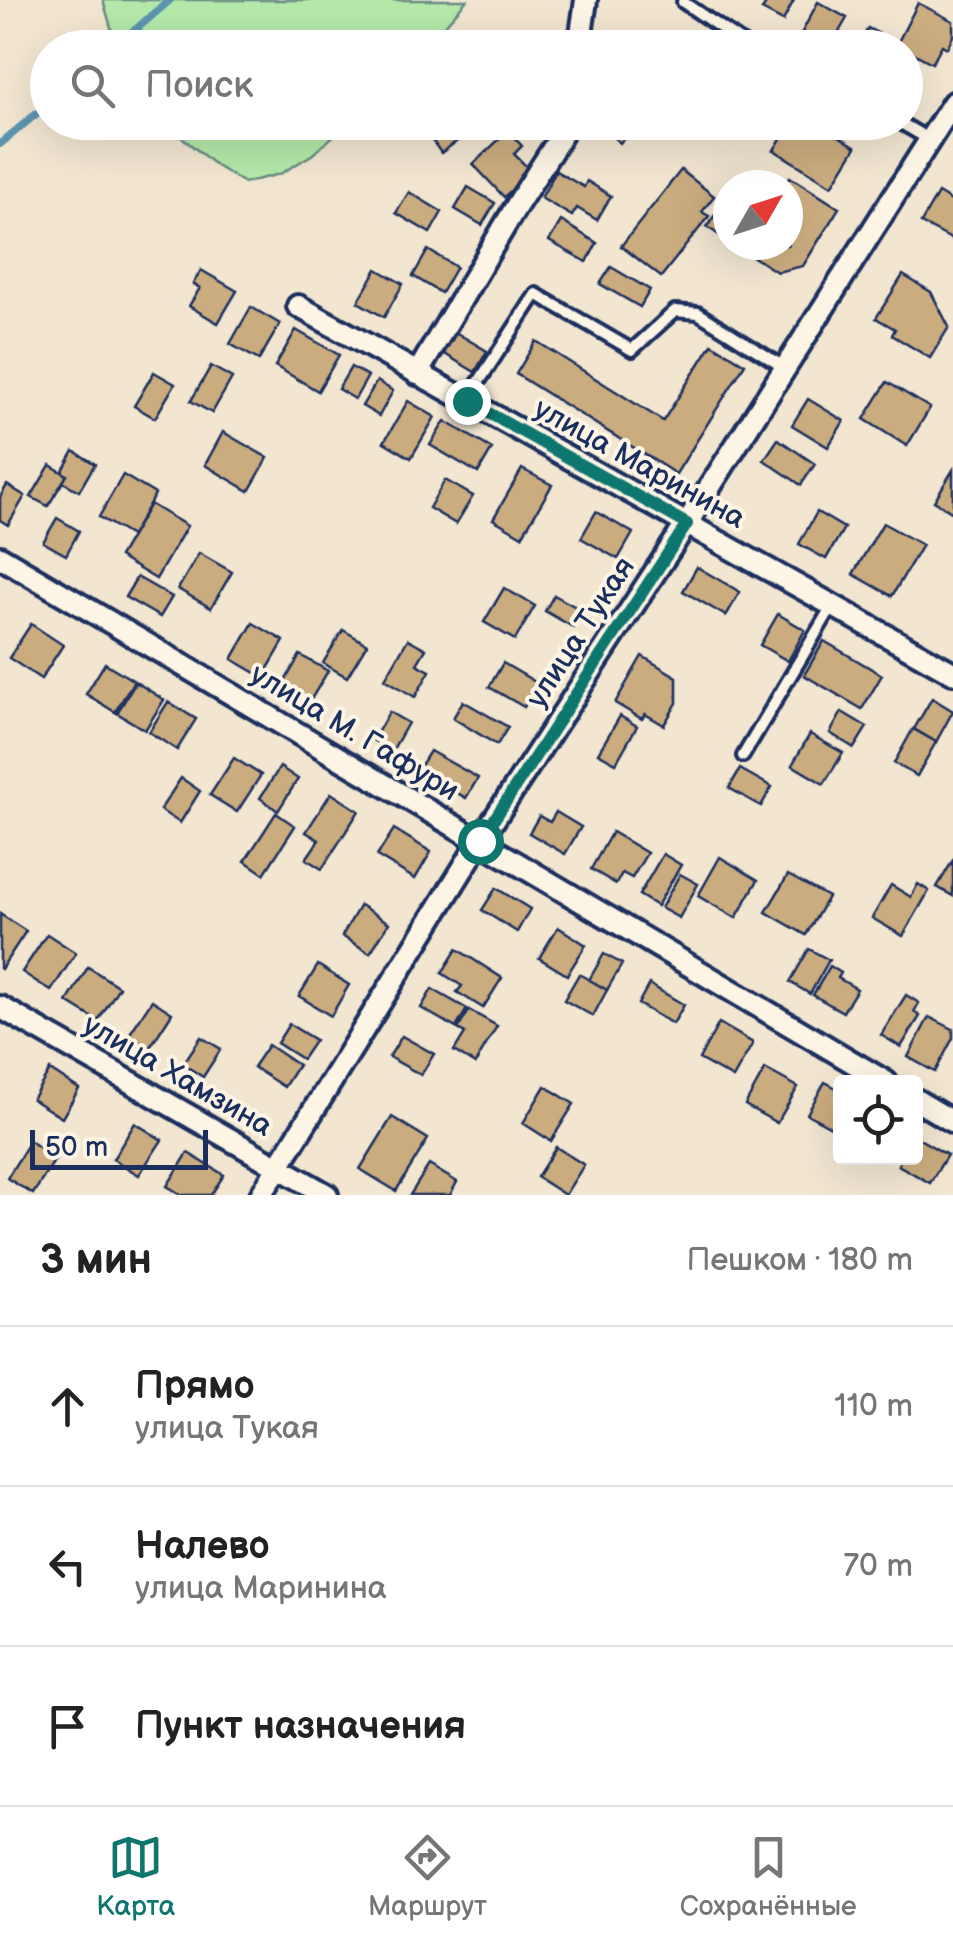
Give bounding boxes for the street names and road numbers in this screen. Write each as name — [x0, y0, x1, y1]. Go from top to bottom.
street label: улица Маринина — [528, 391, 752, 537]
street label: улица Тукая — [519, 551, 643, 715]
street label: улица М. Гафури — [244, 656, 465, 809]
street label: улица Хамзина — [76, 1007, 279, 1145]

